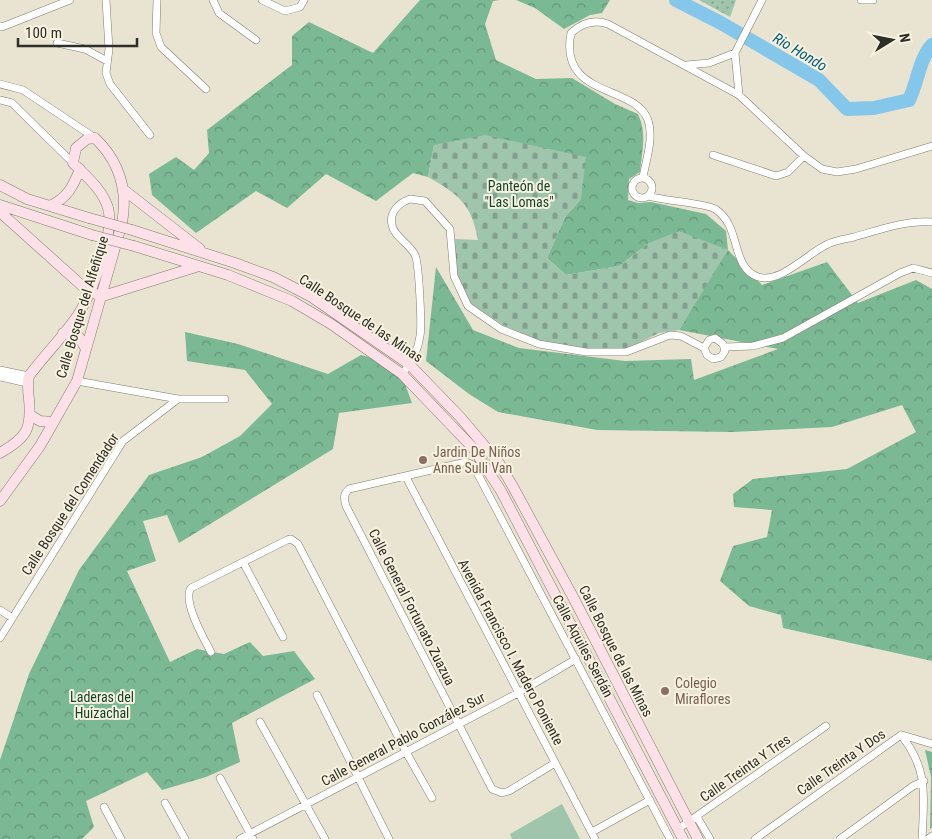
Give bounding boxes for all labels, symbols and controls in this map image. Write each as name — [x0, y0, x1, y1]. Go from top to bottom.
scale bar — [18, 15, 136, 47]
north arrow — [867, 15, 917, 65]
text: 100 m — [25, 24, 62, 42]
water label: Rio Hondo — [770, 29, 830, 75]
text: N — [896, 32, 913, 43]
park label: Panteón de "Las Lomas" — [484, 178, 554, 210]
street label: Calle Bosque del Alfeñique — [53, 234, 111, 380]
street label: Calle Bosque de las Minas — [296, 271, 426, 365]
street label: Calle Bosque del Comendador — [18, 430, 122, 578]
place label: Jardin De Niños Anne Sulli Van — [433, 444, 521, 476]
marker: Jardin De Niños Anne Sulli Van — [417, 454, 429, 466]
street label: Calle General Fortunato Zuazua — [366, 526, 458, 688]
street label: Avenida Francisco I. Madero Poniente — [455, 556, 567, 748]
street label: Calle Bosque de las Minas — [576, 583, 656, 719]
street label: Calle Aquiles Serdán — [549, 592, 617, 700]
place label: Colegio Miraflores — [675, 675, 731, 707]
marker: Colegio Miraflores — [659, 685, 671, 697]
park label: Laderas del Huizachal — [70, 689, 134, 721]
street label: Calle General Pablo González Sur — [318, 689, 488, 789]
street label: Calle Treinta Y Dos — [794, 726, 888, 798]
street label: Calle Treinta Y Tres — [697, 731, 793, 805]

